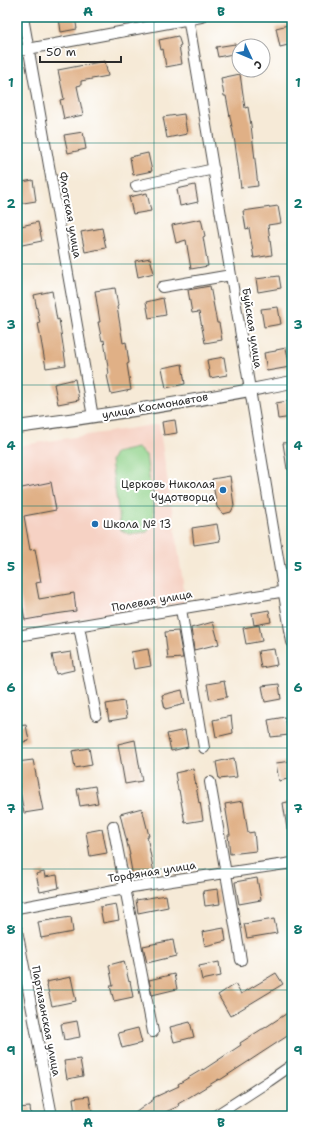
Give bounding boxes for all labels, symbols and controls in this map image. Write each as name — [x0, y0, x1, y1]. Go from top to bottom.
text: A — [83, 3, 93, 20]
text: B — [217, 3, 225, 20]
scale bar — [40, 38, 121, 64]
north arrow — [231, 38, 271, 78]
text: 50 m — [46, 44, 76, 60]
text: С — [250, 57, 266, 72]
text: 1 — [8, 74, 14, 91]
text: 1 — [295, 74, 301, 91]
street label: Флотская улица — [55, 170, 85, 260]
text: 2 — [6, 195, 16, 212]
text: 2 — [293, 195, 303, 212]
street label: Буйская улица — [238, 287, 266, 369]
text: 3 — [6, 316, 16, 333]
text: 3 — [293, 316, 303, 333]
street label: улица Космонавтов — [101, 389, 209, 423]
text: 4 — [6, 437, 16, 454]
text: 4 — [293, 437, 303, 454]
place label: Церковь Николая Чудотворца — [121, 477, 215, 505]
marker: Церковь Николая Чудотворца — [218, 485, 228, 495]
place label: Школа № 13 — [103, 517, 171, 532]
marker: Школа № 13 — [90, 519, 100, 529]
text: 5 — [7, 558, 15, 575]
text: 5 — [294, 558, 302, 575]
street label: Полевая улица — [110, 586, 194, 615]
text: 6 — [6, 679, 16, 696]
text: 6 — [293, 679, 303, 696]
text: 7 — [6, 800, 16, 817]
text: 7 — [293, 800, 303, 817]
street label: Торфяная улица — [107, 858, 197, 886]
text: 8 — [6, 921, 16, 938]
text: 8 — [293, 921, 303, 938]
street label: Партизанская улица — [28, 965, 64, 1078]
text: 9 — [6, 1042, 16, 1059]
text: 9 — [293, 1042, 303, 1059]
text: A — [83, 1114, 93, 1131]
text: B — [217, 1114, 225, 1131]

